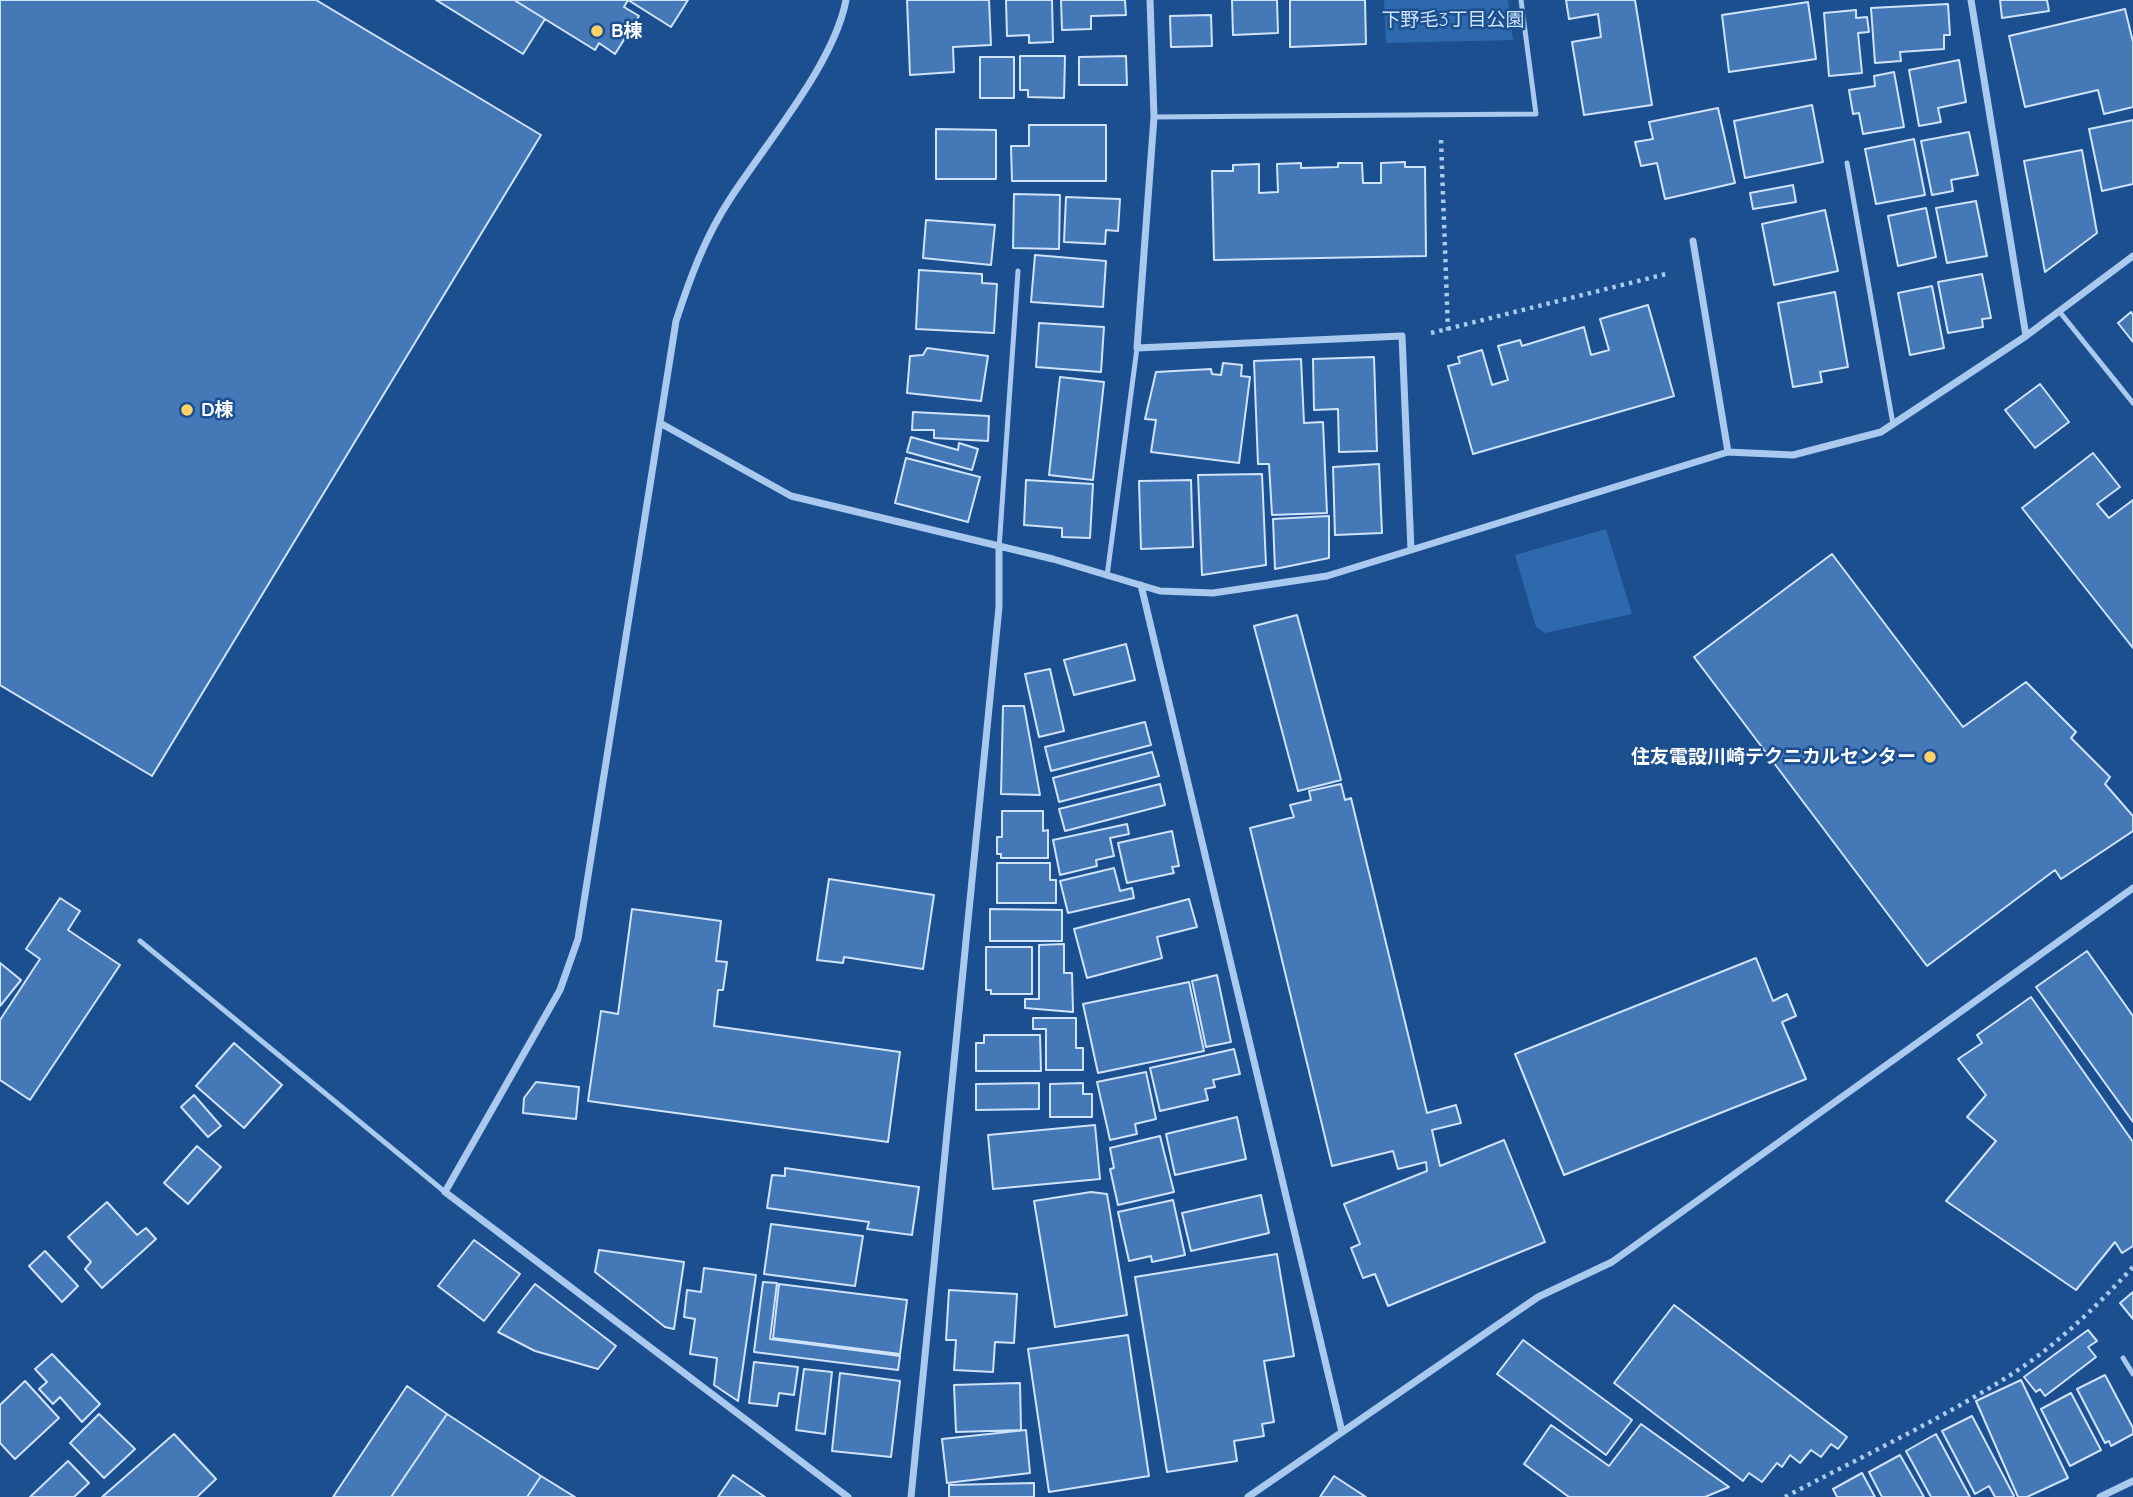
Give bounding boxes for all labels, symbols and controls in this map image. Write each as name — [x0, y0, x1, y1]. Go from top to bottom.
park label: 下野毛3丁目公園 — [1382, 9, 1524, 31]
place label: B棟 — [611, 20, 642, 42]
marker: B棟 — [589, 23, 605, 39]
place label: D棟 — [201, 399, 234, 421]
marker: D棟 — [179, 402, 195, 418]
place label: 住友電設川崎テクニカルセンター — [1631, 746, 1916, 768]
marker: 住友電設川崎テクニカルセンター — [1922, 749, 1938, 765]

